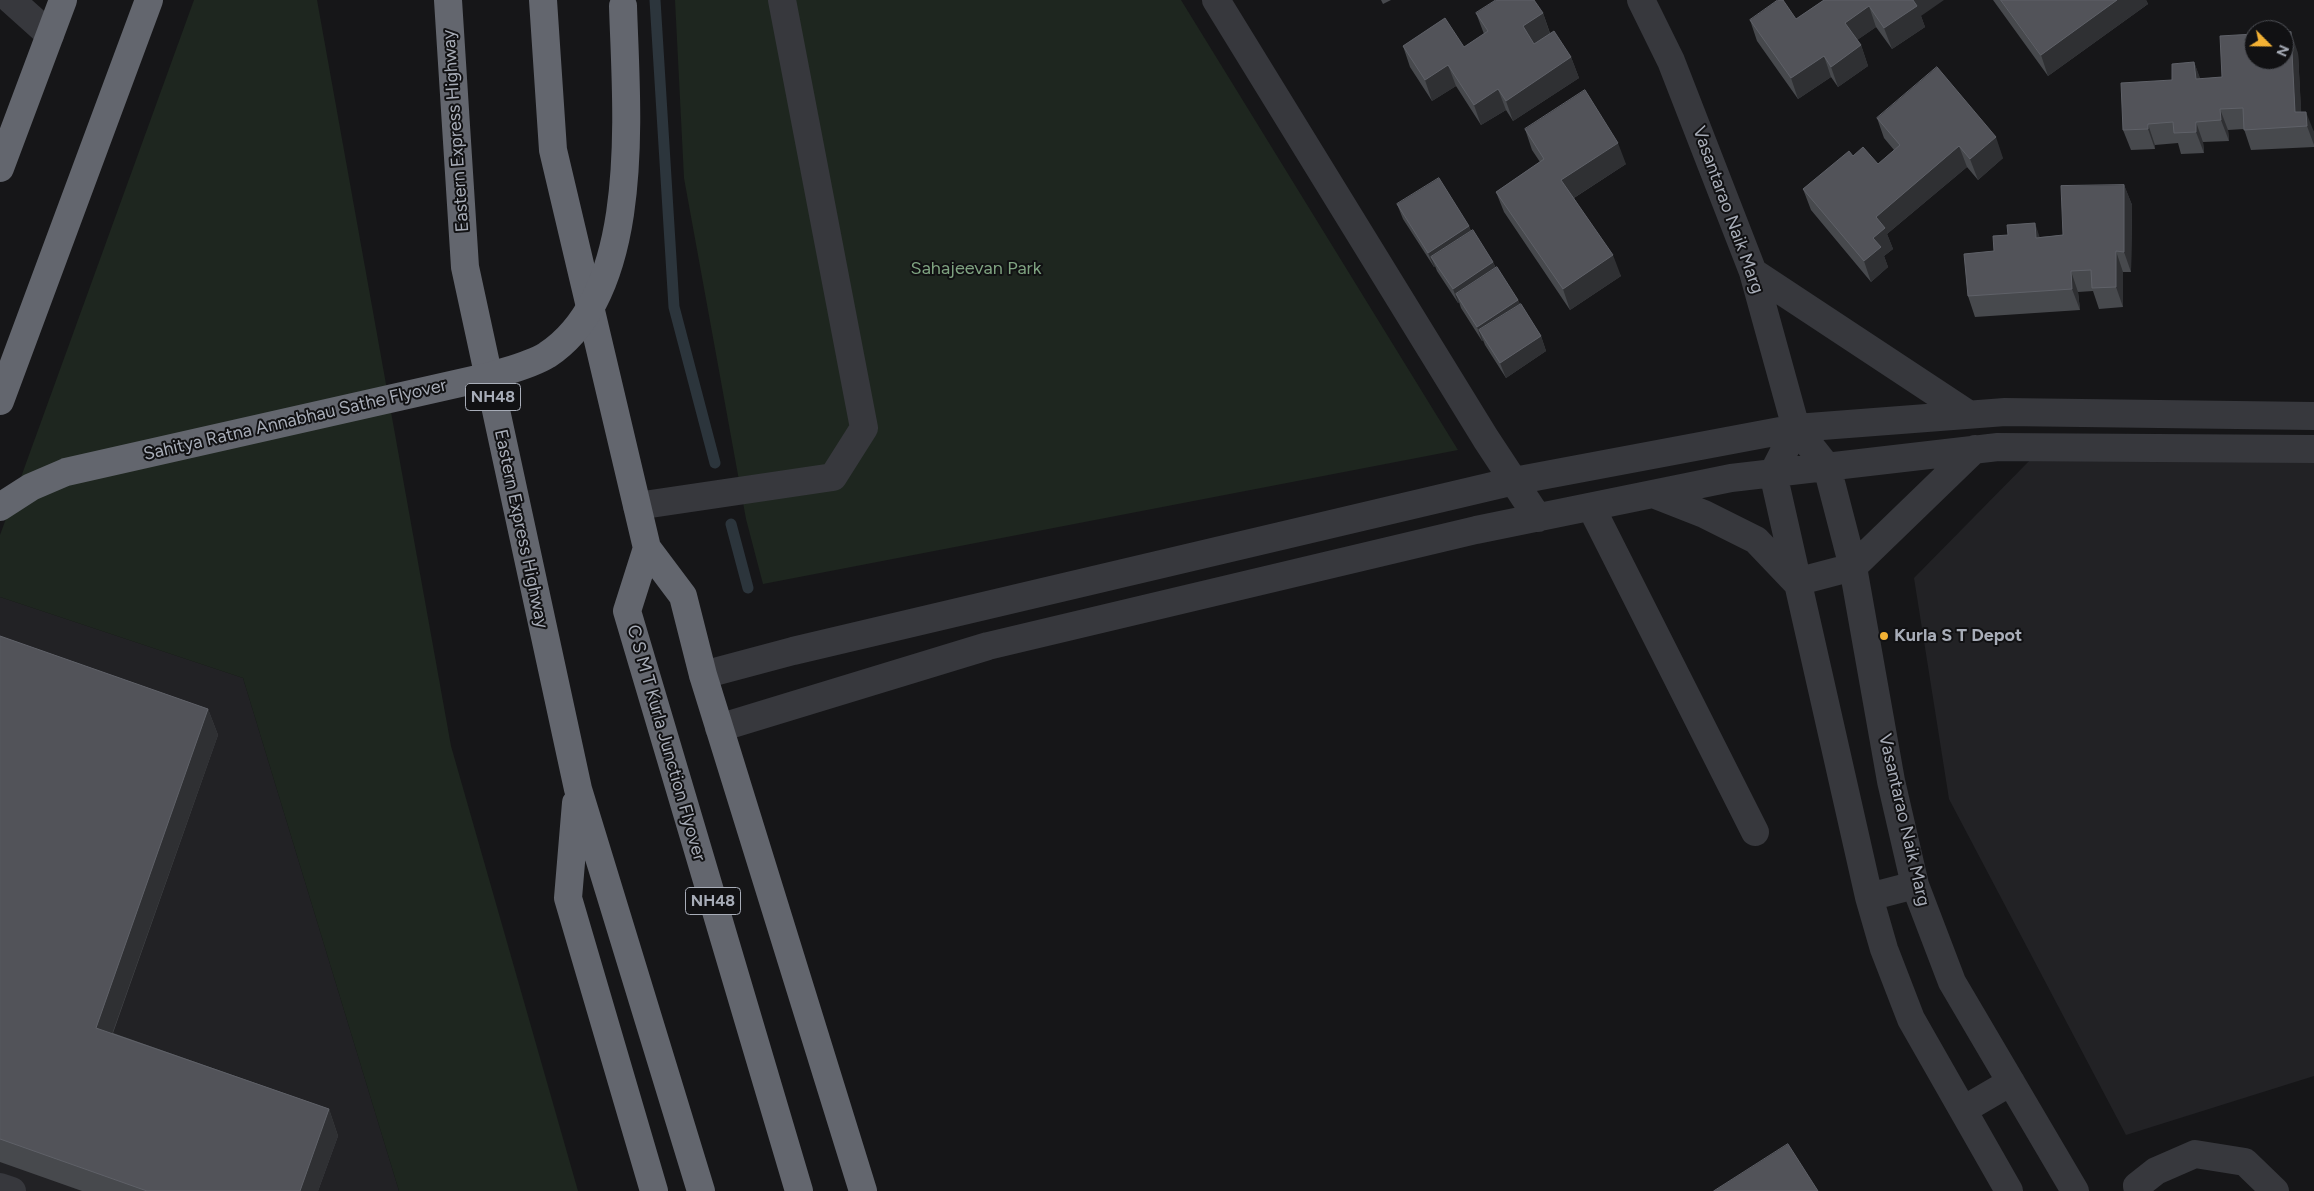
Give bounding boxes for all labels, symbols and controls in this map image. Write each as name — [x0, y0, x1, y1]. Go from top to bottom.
north arrow — [2244, 20, 2294, 70]
street label: Eastern Express Highway — [438, 29, 474, 233]
text: N — [2272, 42, 2292, 59]
street label: Vasantarao Naik Marg — [1688, 124, 1768, 296]
park label: Sahajeevan Park — [911, 258, 1041, 280]
street label: Sahitya Ratna Annabhau Sathe Flyover — [141, 375, 449, 465]
road number: NH48 — [466, 384, 520, 411]
street label: Eastern Express Highway — [489, 428, 553, 630]
street label: C S M T Kurla Junction Flyover — [622, 622, 710, 864]
place label: Kurla S T Depot — [1894, 625, 2022, 647]
marker: Kurla S T Depot — [1878, 630, 1890, 642]
street label: Vasantarao Naik Marg — [1874, 732, 1934, 908]
road number: NH48 — [686, 888, 740, 914]

